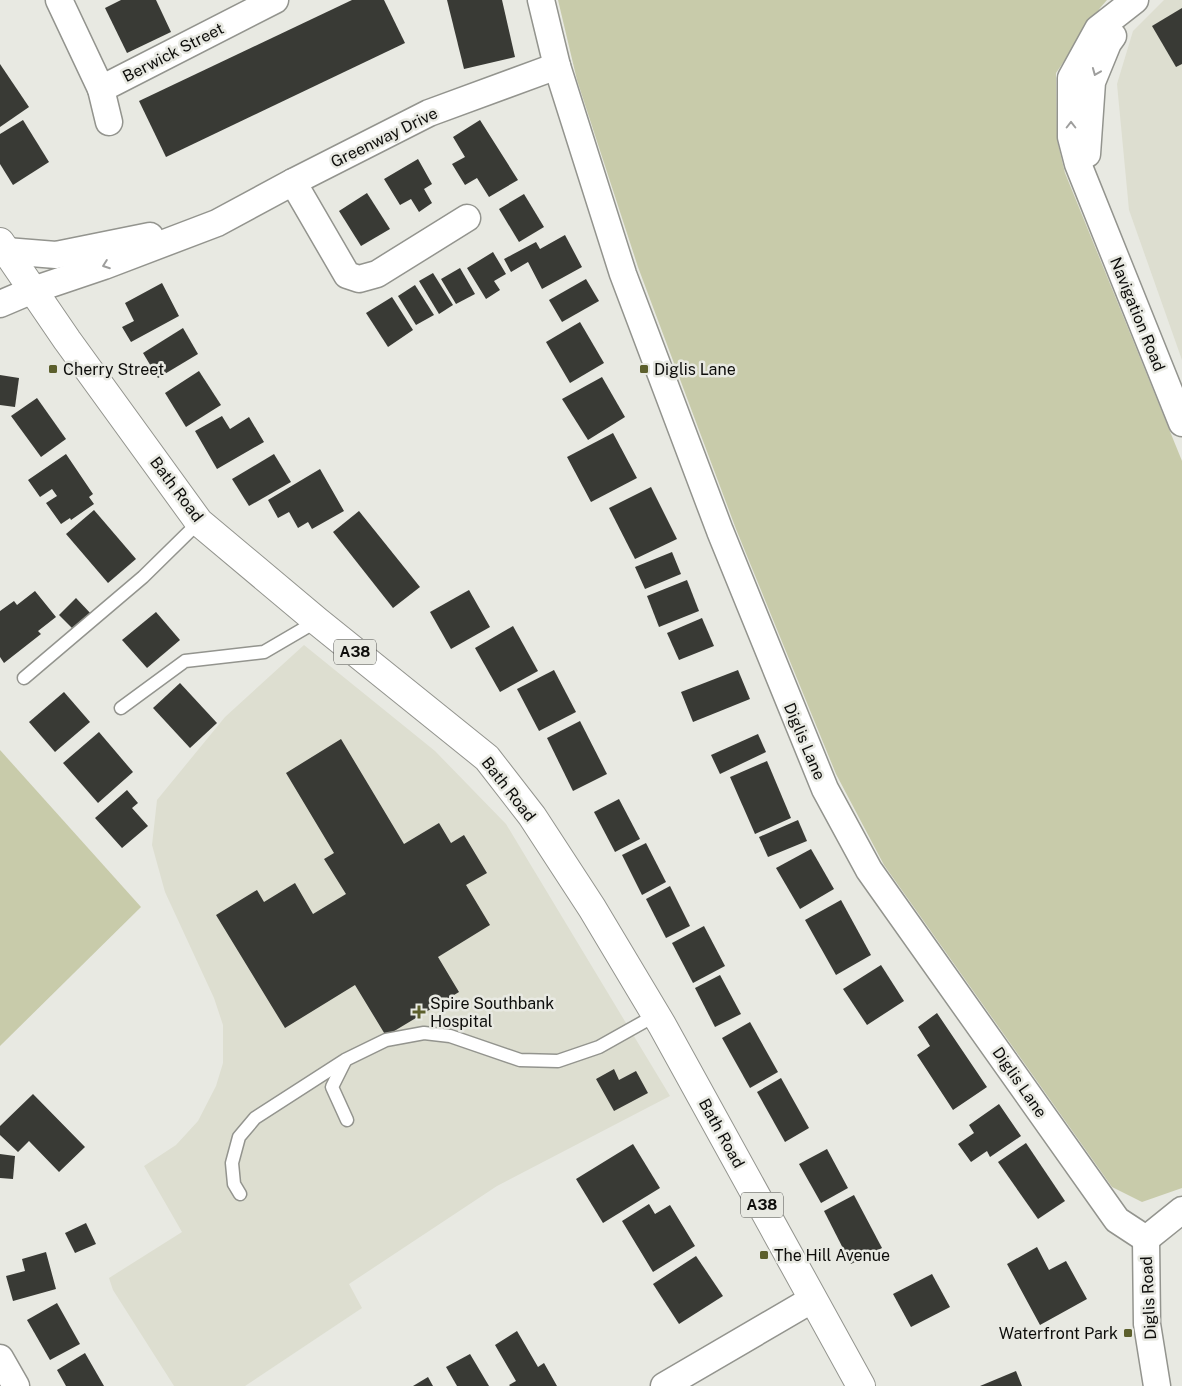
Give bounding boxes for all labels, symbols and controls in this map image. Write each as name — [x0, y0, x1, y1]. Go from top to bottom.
street label: Berwick Street — [119, 19, 227, 86]
one-way arrow — [1092, 68, 1102, 76]
street label: Greenway Drive — [328, 103, 441, 172]
one-way arrow — [1066, 121, 1076, 128]
street label: Navigation Road — [1106, 255, 1169, 374]
one-way arrow — [102, 259, 111, 269]
place label: Cherry Street — [63, 360, 164, 379]
place label: Diglis Lane — [654, 360, 736, 379]
marker: Cherry Street — [47, 363, 59, 375]
marker: Diglis Lane — [638, 363, 650, 375]
street label: Bath Road — [146, 453, 207, 526]
road number: A38 — [334, 640, 376, 664]
street label: Diglis Lane — [780, 700, 829, 783]
street label: Bath Road — [478, 753, 540, 825]
place label: Spire Southbank Hospital — [430, 994, 554, 1031]
marker: Spire Southbank Hospital — [412, 1005, 426, 1019]
street label: Diglis Lane — [988, 1043, 1051, 1121]
street label: Bath Road — [695, 1095, 748, 1171]
road number: A38 — [741, 1192, 783, 1218]
place label: The Hill Avenue — [774, 1246, 890, 1265]
marker: The Hill Avenue — [758, 1249, 770, 1261]
street label: Diglis Road — [1137, 1256, 1160, 1340]
place label: Waterfront Park — [999, 1324, 1118, 1343]
marker: Waterfront Park — [1122, 1327, 1134, 1339]

